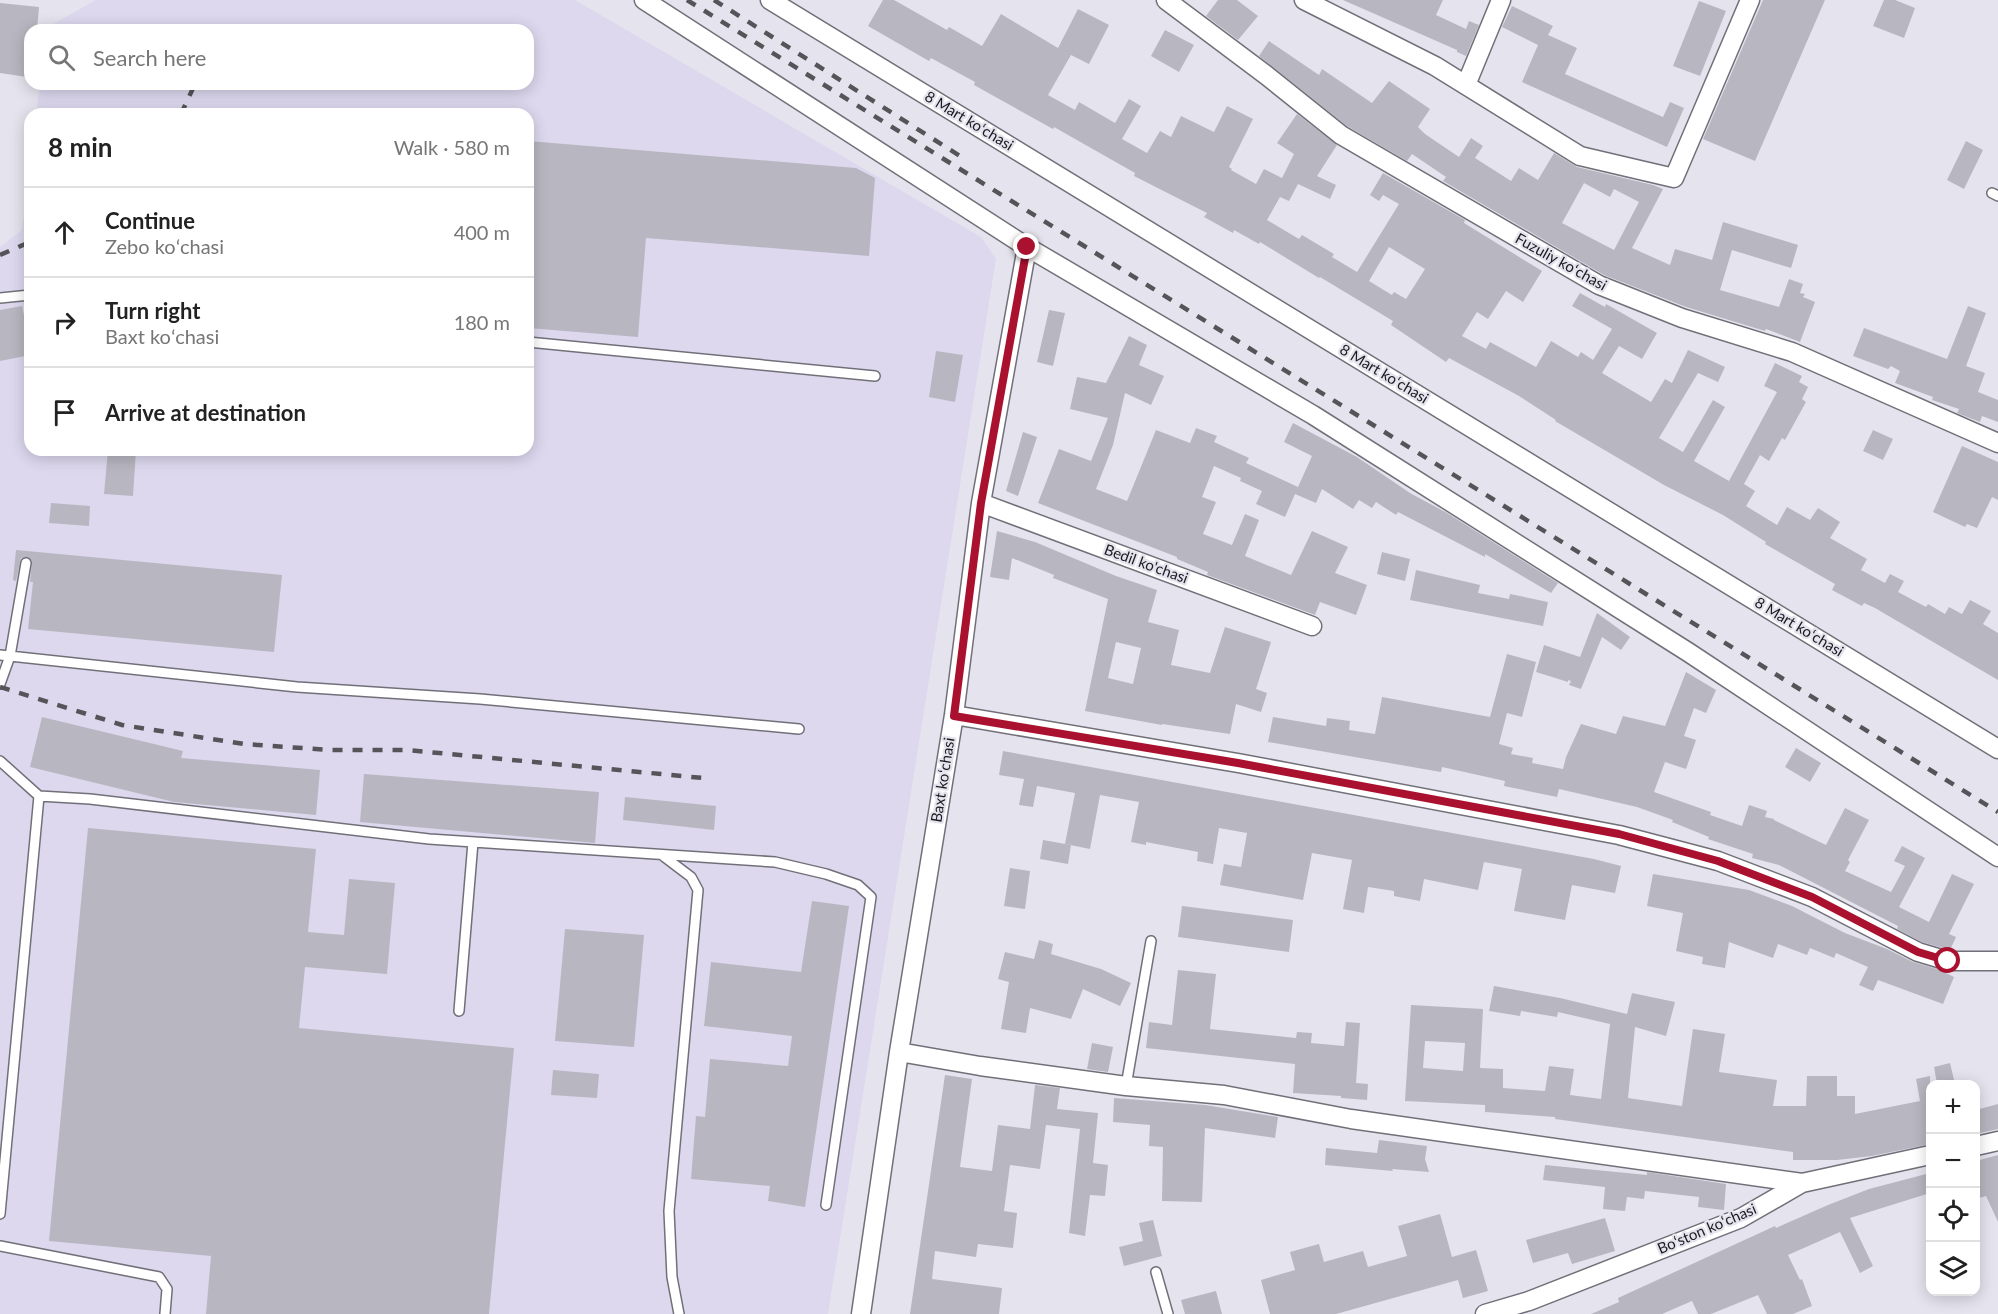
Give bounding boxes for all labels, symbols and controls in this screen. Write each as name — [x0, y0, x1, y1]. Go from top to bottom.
search box — [24, 24, 534, 90]
icon: search — [45, 41, 78, 74]
text: Search here — [93, 44, 206, 71]
street label: 8 Mart koʻchasi — [922, 87, 1017, 154]
text: 8 min — [48, 131, 112, 163]
text: Walk · 580 m — [394, 135, 510, 159]
text: Continue — [105, 207, 195, 234]
icon: ahead — [48, 216, 81, 249]
text: 400 m — [454, 220, 510, 244]
street label: Fuzuliy koʻchasi — [1513, 229, 1610, 294]
route end — [1013, 233, 1039, 259]
text: Zebo koʻchasi — [105, 234, 224, 258]
text: Turn right — [105, 297, 200, 324]
icon: right — [48, 306, 81, 339]
text: 180 m — [454, 310, 510, 334]
text: Baxt koʻchasi — [105, 324, 219, 348]
street label: 8 Mart koʻchasi — [1337, 340, 1432, 407]
icon: arrive — [48, 396, 81, 429]
text: Arrive at destination — [105, 399, 306, 426]
street label: Bedil ko'chasi — [1102, 540, 1191, 587]
street label: 8 Mart koʻchasi — [1752, 593, 1847, 660]
street label: Baxt koʻchasi — [926, 736, 958, 824]
route start — [1934, 947, 1960, 973]
map controls — [1926, 1080, 1980, 1296]
button: + — [1926, 1080, 1980, 1134]
button: − — [1926, 1134, 1980, 1188]
button: locate — [1926, 1188, 1980, 1242]
street label: Boʻston koʻchasi — [1654, 1199, 1759, 1257]
button: layers — [1926, 1242, 1980, 1296]

